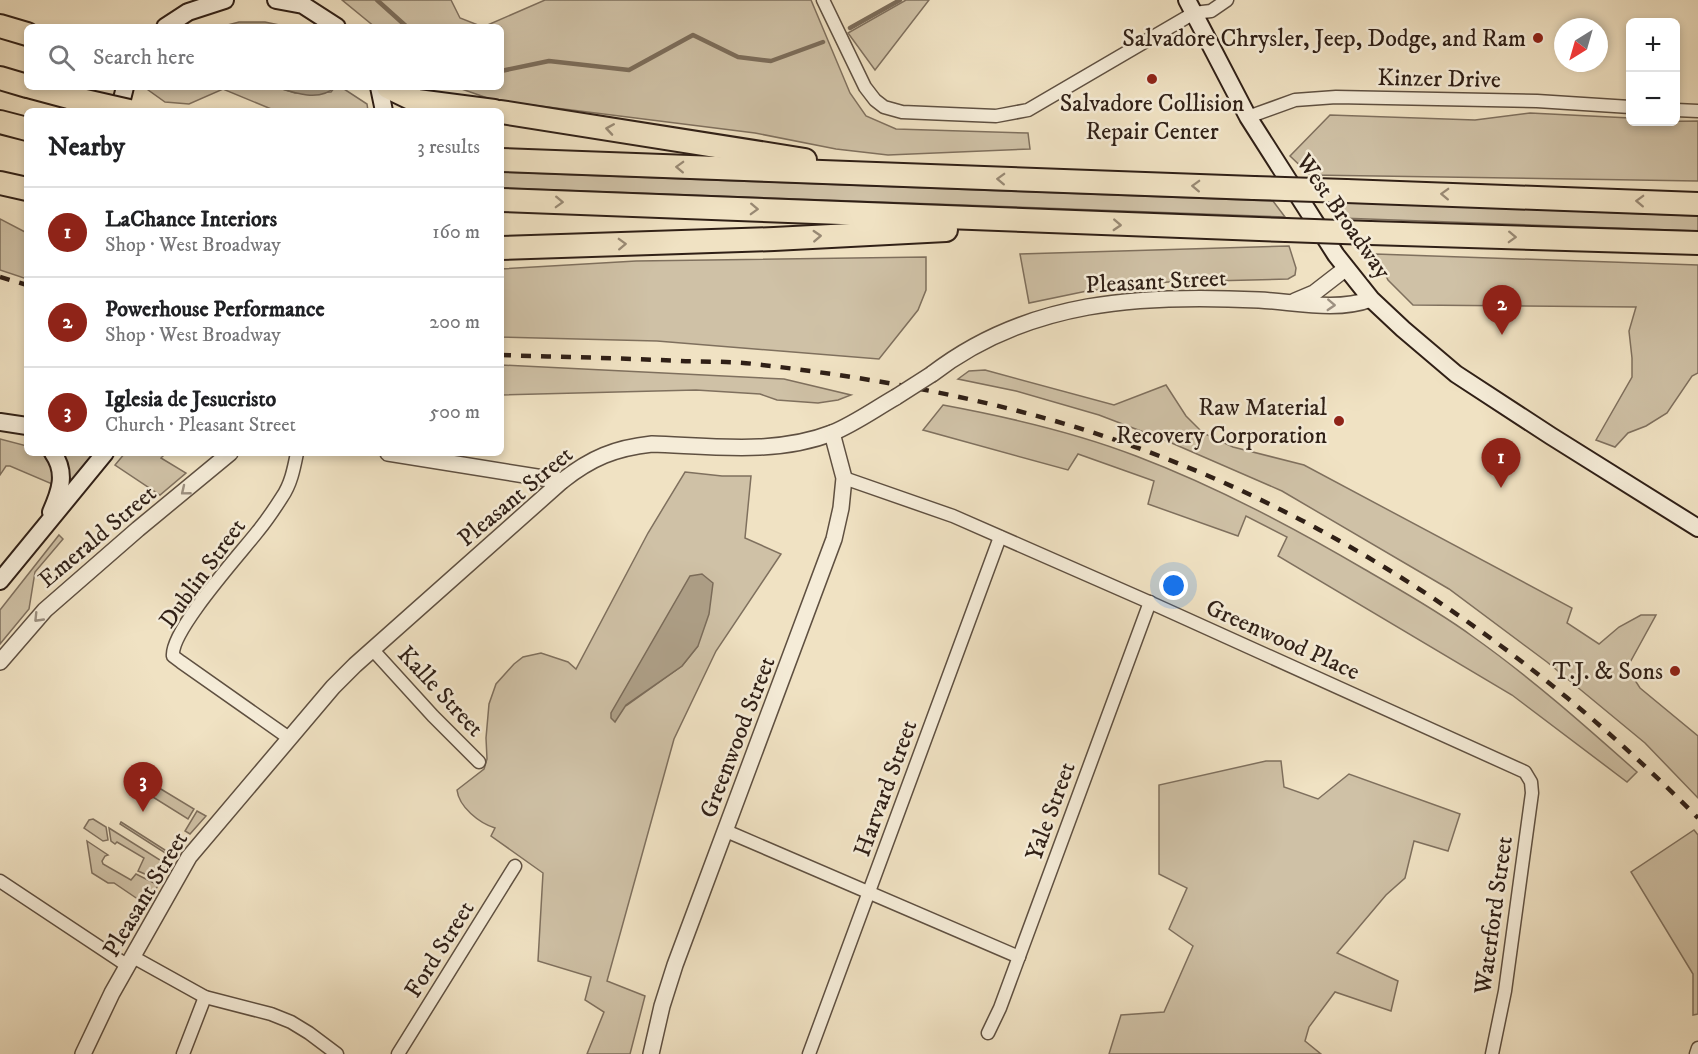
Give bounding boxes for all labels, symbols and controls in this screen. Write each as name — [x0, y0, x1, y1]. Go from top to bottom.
north arrow — [1554, 18, 1608, 72]
map controls — [1626, 18, 1680, 126]
button: + — [1626, 18, 1680, 72]
search box — [24, 24, 504, 90]
place label: Salvadore Chrysler, Jeep, Dodge, and Ram — [1122, 24, 1526, 54]
marker: Salvadore Chrysler, Jeep, Dodge, and Ram — [1531, 31, 1545, 45]
icon: search — [45, 41, 78, 74]
text: Search here — [93, 44, 195, 71]
street label: Kinzer Drive — [1377, 63, 1501, 95]
marker: Salvadore Collision Repair Center — [1145, 72, 1159, 86]
button: − — [1626, 72, 1680, 126]
place label: Salvadore Collision Repair Center — [1060, 89, 1245, 147]
one-way arrow — [605, 123, 614, 135]
text: Nearby — [48, 131, 125, 164]
text: 3 results — [417, 135, 480, 160]
street label: West Broadway — [1288, 147, 1398, 286]
one-way arrow — [675, 160, 684, 173]
one-way arrow — [996, 173, 1005, 186]
one-way arrow — [1191, 180, 1200, 192]
one-way arrow — [1440, 188, 1449, 200]
one-way arrow — [1635, 195, 1644, 208]
one-way arrow — [555, 196, 564, 209]
one-way arrow — [750, 203, 759, 216]
text: LaChance Interiors — [105, 206, 277, 233]
one-way arrow — [1113, 218, 1122, 231]
text: 1 — [64, 220, 71, 245]
text: 160 m — [432, 220, 480, 245]
one-way arrow — [813, 230, 822, 243]
one-way arrow — [1508, 231, 1517, 244]
text: Shop · West Broadway — [105, 233, 281, 258]
one-way arrow — [618, 238, 627, 250]
street label: Pleasant Street — [1085, 263, 1228, 301]
pin: 2 — [1482, 286, 1522, 335]
text: Powerhouse Performance — [105, 296, 325, 323]
one-way arrow — [1327, 299, 1336, 312]
text: 2 — [63, 310, 72, 335]
text: 200 m — [429, 310, 480, 335]
text: Shop · West Broadway — [105, 323, 281, 348]
text: Iglesia de Jesucristo — [105, 386, 276, 413]
place label: Raw Material Recovery Corporation — [1116, 393, 1328, 451]
text: 3 — [64, 400, 71, 425]
text: 500 m — [429, 400, 480, 425]
text: Church · Pleasant Street — [105, 413, 296, 438]
marker: Raw Material Recovery Corporation — [1332, 414, 1346, 428]
pin: 1 — [1482, 438, 1520, 488]
street label: Pleasant Street — [452, 440, 580, 554]
street label: Emerald Street — [32, 478, 163, 595]
one-way arrow — [181, 483, 192, 494]
street label: Dublin Street — [153, 513, 253, 634]
your location — [1159, 571, 1188, 600]
street label: Greenwood Place — [1201, 593, 1364, 687]
one-way arrow — [34, 610, 45, 621]
street label: Kalle Street — [391, 640, 490, 744]
street label: Greenwood Street — [693, 652, 783, 822]
place label: T.J. & Sons — [1552, 657, 1663, 687]
marker: T.J. & Sons — [1668, 664, 1682, 678]
street label: Harvard Street — [847, 716, 925, 861]
street label: Yale Street — [1019, 758, 1083, 865]
pin: 3 — [124, 762, 162, 812]
street label: Pleasant Street — [97, 826, 195, 963]
street label: Waterford Street — [1468, 834, 1520, 997]
street label: Ford Street — [398, 895, 481, 1003]

